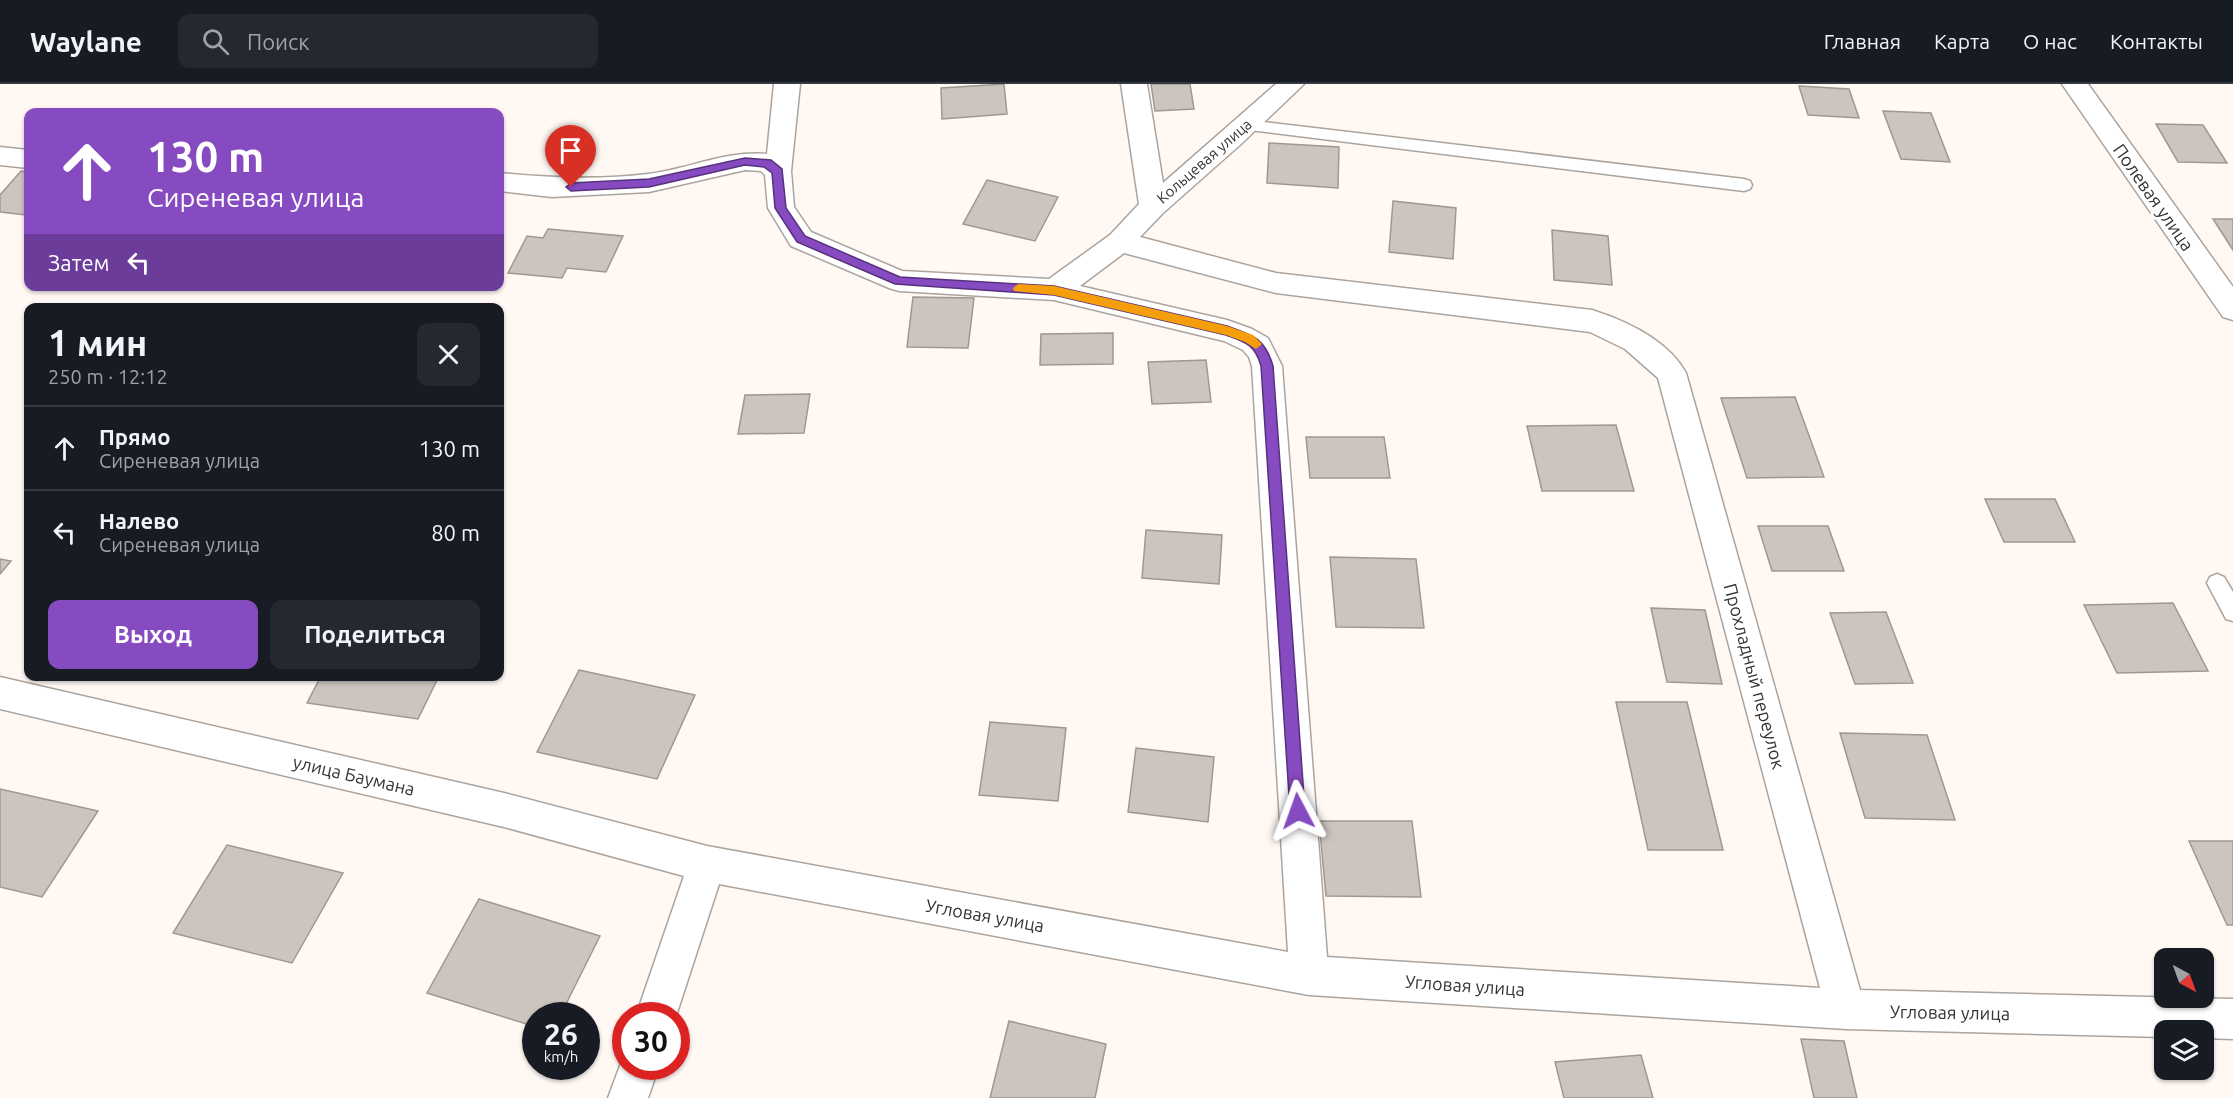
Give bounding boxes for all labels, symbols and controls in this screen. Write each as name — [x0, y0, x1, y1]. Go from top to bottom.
search box — [178, 14, 598, 68]
icon: search — [199, 25, 232, 58]
text: Waylane — [30, 26, 142, 57]
text: Поиск — [247, 29, 310, 54]
text: Главная — [1824, 29, 1901, 53]
text: Карта — [1934, 29, 1990, 53]
text: О нас — [2023, 29, 2077, 53]
text: Контакты — [2110, 29, 2203, 53]
street label: Кольцевая улица — [1153, 115, 1255, 207]
pin — [545, 125, 596, 187]
icon: ahead — [48, 132, 126, 210]
text: 130 m — [147, 133, 264, 180]
icon: arrive — [554, 134, 587, 167]
street label: Полевая улица — [2110, 140, 2198, 254]
text: Сиреневая улица — [147, 182, 364, 212]
icon: left — [122, 246, 155, 279]
text: Затем — [48, 250, 110, 275]
text: 1 мин — [48, 322, 147, 363]
button: close — [417, 323, 480, 386]
text: 250 m · 12:12 — [48, 365, 168, 388]
text: Прямо — [99, 424, 170, 449]
icon: ahead — [48, 432, 81, 465]
text: 130 m — [419, 436, 480, 461]
text: Сиреневая улица — [99, 449, 260, 472]
text: Налево — [99, 508, 179, 533]
icon: left — [48, 516, 81, 549]
text: 80 m — [431, 520, 480, 545]
text: Сиреневая улица — [99, 533, 260, 556]
street label: Прохладный переулок — [1721, 581, 1789, 771]
button: Выход — [48, 600, 258, 669]
button: Поделиться — [270, 600, 480, 669]
street label: улица Баумана — [291, 751, 417, 799]
position arrow — [1266, 779, 1330, 843]
street label: Угловая улица — [924, 895, 1046, 935]
north arrow — [2154, 948, 2214, 1008]
map controls — [2154, 948, 2214, 1080]
street label: Угловая улица — [1404, 971, 1526, 999]
street label: Угловая улица — [1890, 1001, 2010, 1023]
speed limit sign: 30 — [612, 1002, 690, 1080]
text: 26 — [544, 1017, 578, 1051]
button: layers — [2154, 1020, 2214, 1080]
text: km/h — [544, 1048, 578, 1065]

